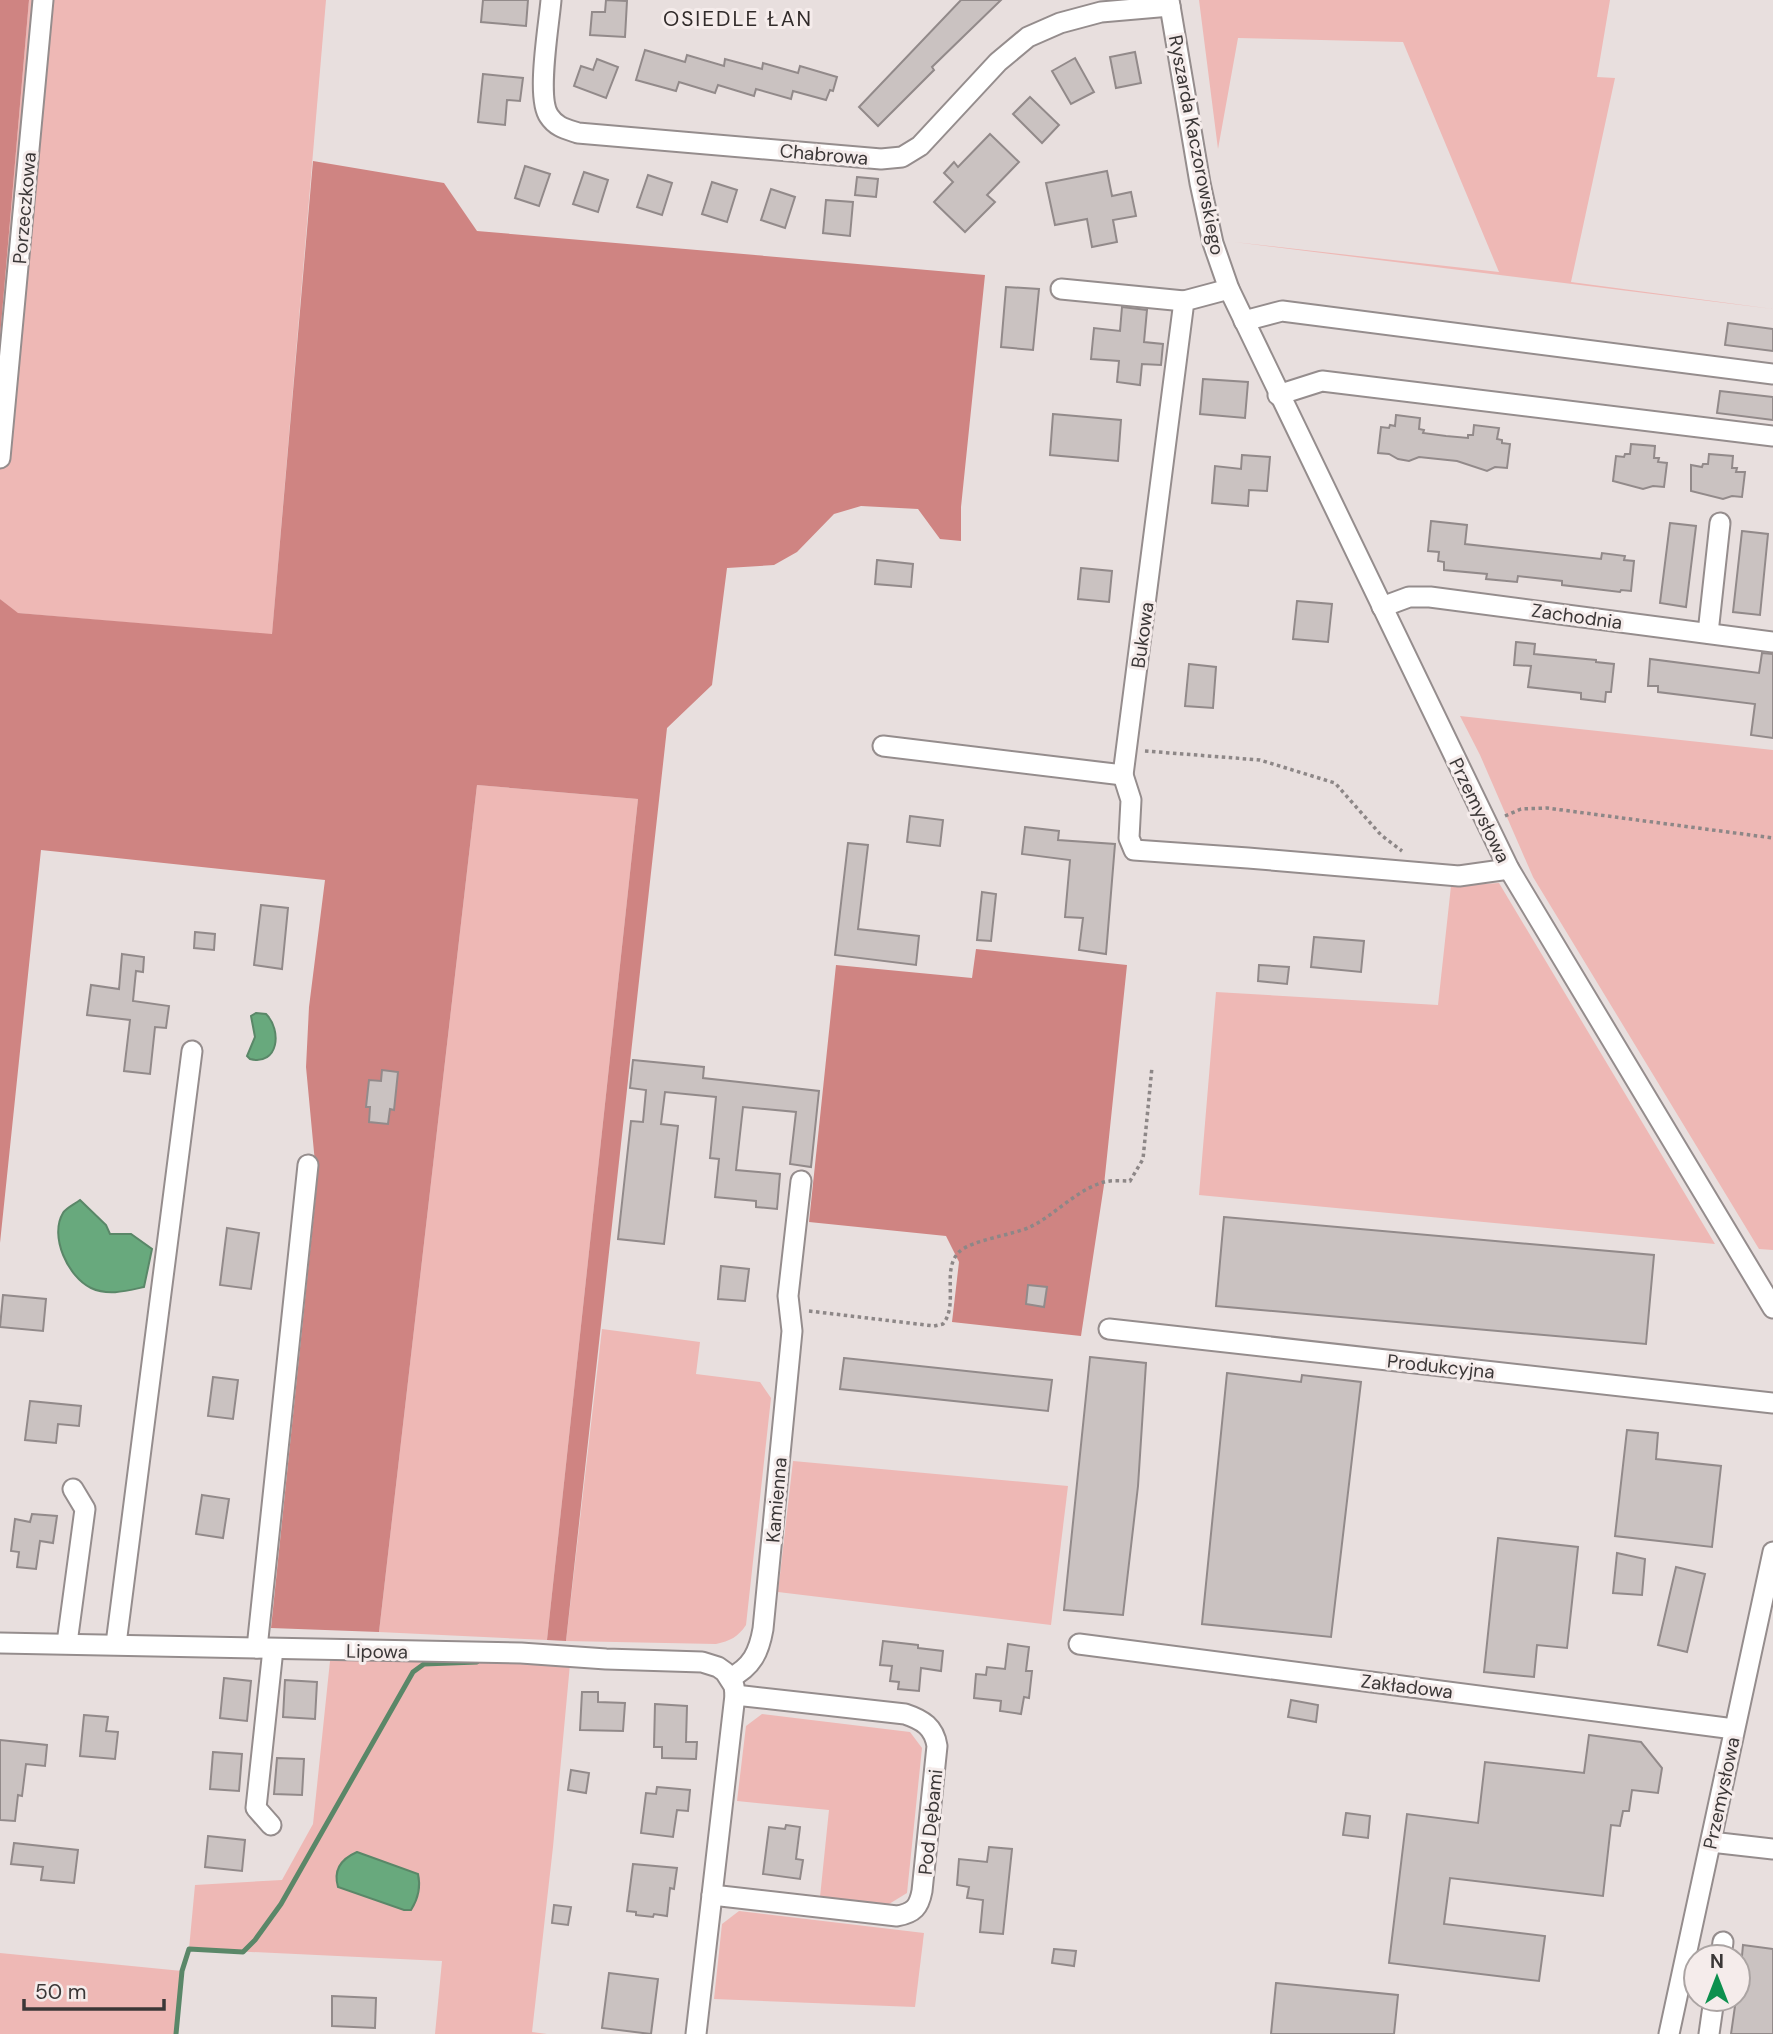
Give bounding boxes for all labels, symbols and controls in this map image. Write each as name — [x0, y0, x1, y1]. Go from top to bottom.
district label: OSIEDLE ŁAN — [663, 5, 813, 33]
street label: Ryszarda Kaczorowskiego — [1163, 33, 1230, 257]
street label: Chabrowa — [779, 138, 869, 171]
street label: Porzeczkowa — [7, 151, 42, 265]
street label: Zachodnia — [1530, 598, 1624, 635]
street label: Bukowa — [1125, 600, 1160, 670]
street label: Przemysłowa — [1443, 754, 1516, 867]
street label: Produkcyjna — [1386, 1348, 1496, 1385]
street label: Kamienna — [760, 1456, 793, 1544]
street label: Lipowa — [346, 1638, 408, 1665]
street label: Zakładowa — [1359, 1668, 1454, 1705]
street label: Przemysłowa — [1697, 1735, 1746, 1851]
street label: Pod Dębami — [913, 1768, 948, 1876]
north arrow — [1682, 1943, 1752, 2013]
text: N — [1710, 1949, 1724, 1974]
scale bar — [24, 1968, 164, 2012]
text: 50 m — [35, 1978, 86, 2006]

